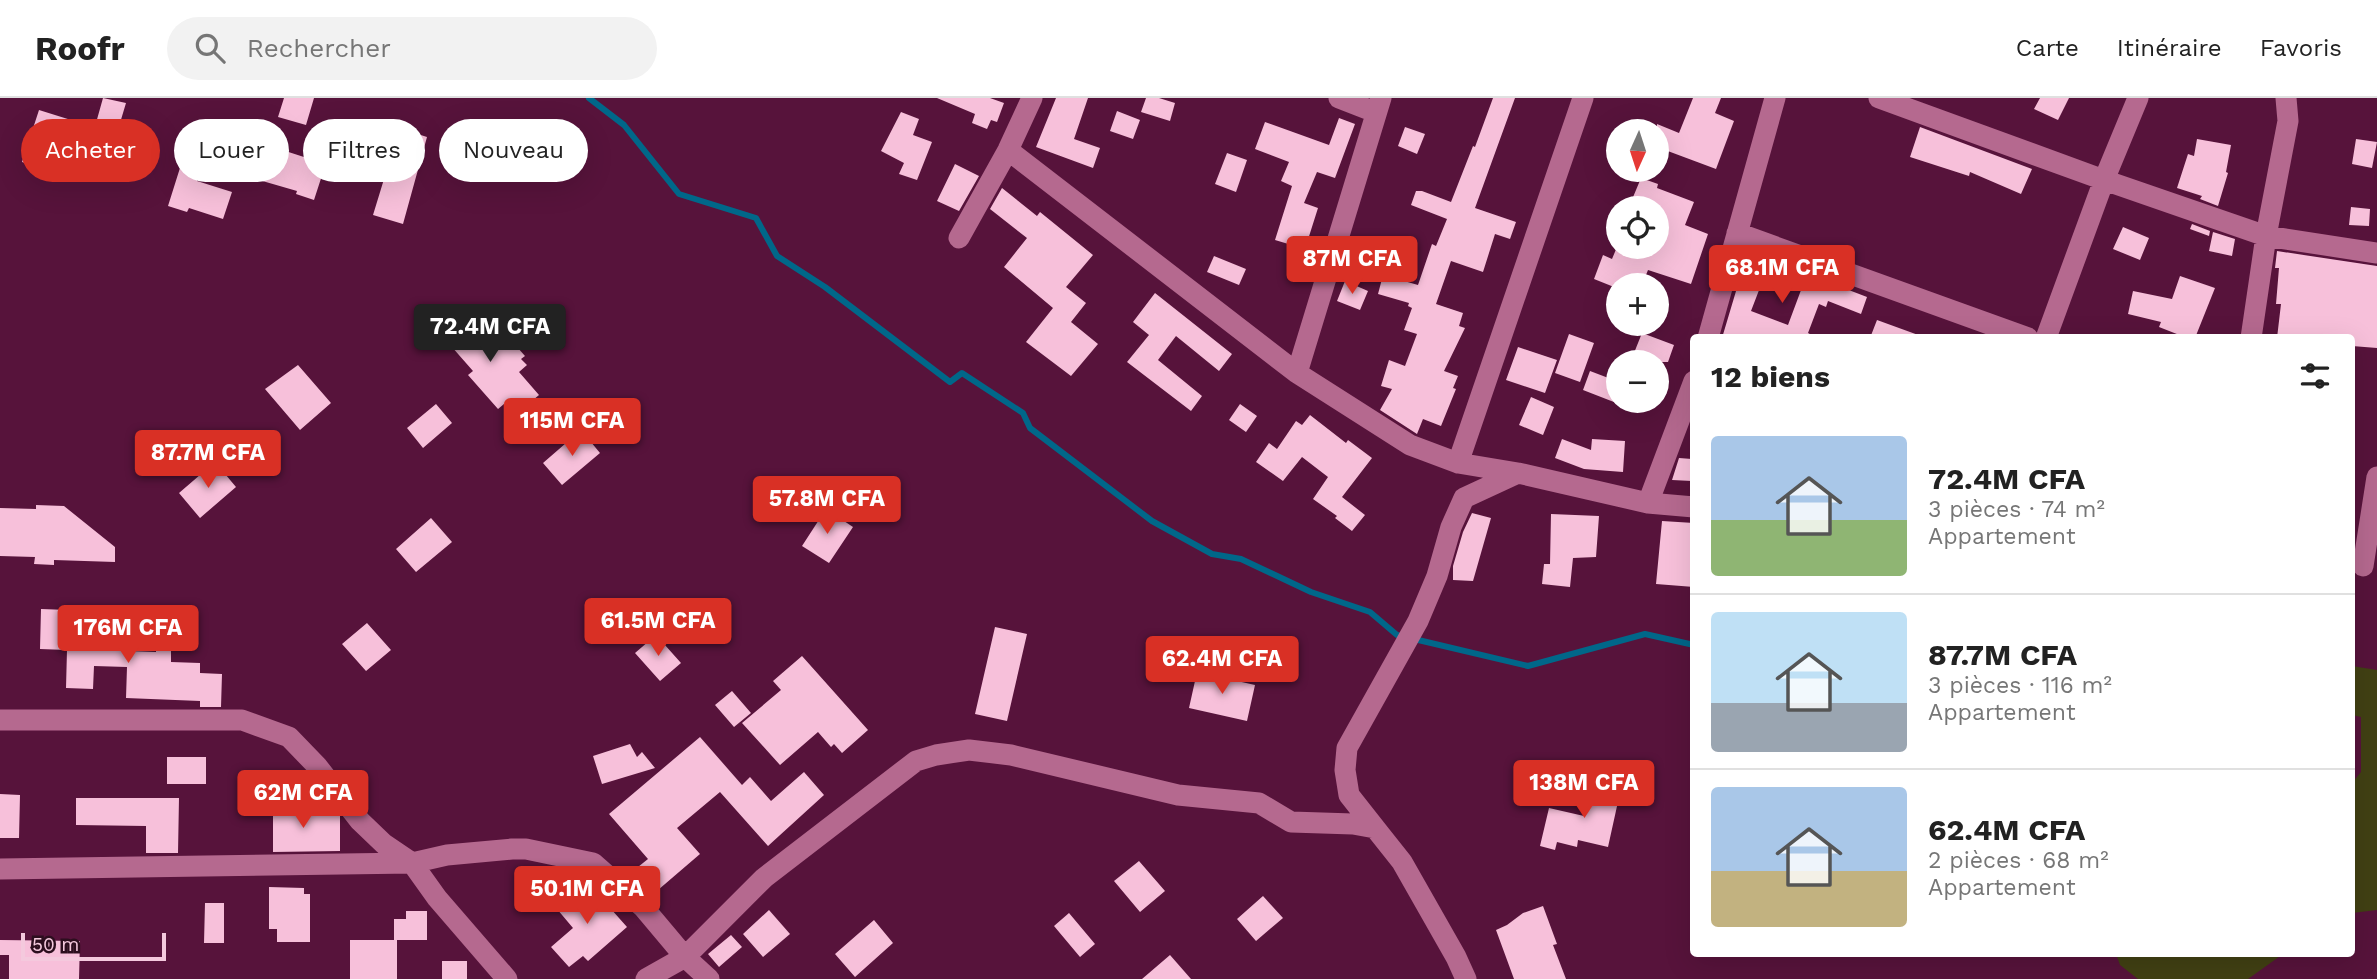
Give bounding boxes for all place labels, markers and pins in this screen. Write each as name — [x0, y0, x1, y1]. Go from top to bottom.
pin: 87M CFA — [1287, 236, 1417, 296]
pin: 68.1M CFA — [1702, 246, 1862, 305]
pin: 72.4M CFA — [410, 304, 570, 364]
pin: 115M CFA — [500, 398, 644, 458]
pin: 87.7M CFA — [128, 430, 288, 490]
pin: 57.8M CFA — [747, 476, 907, 536]
pin: 61.5M CFA — [578, 598, 738, 658]
pin: 176M CFA — [56, 606, 200, 665]
pin: 62.4M CFA — [1142, 636, 1302, 696]
pin: 138M CFA — [1512, 760, 1656, 820]
pin: 62M CFA — [238, 770, 368, 830]
pin: 50.1M CFA — [507, 866, 667, 926]

